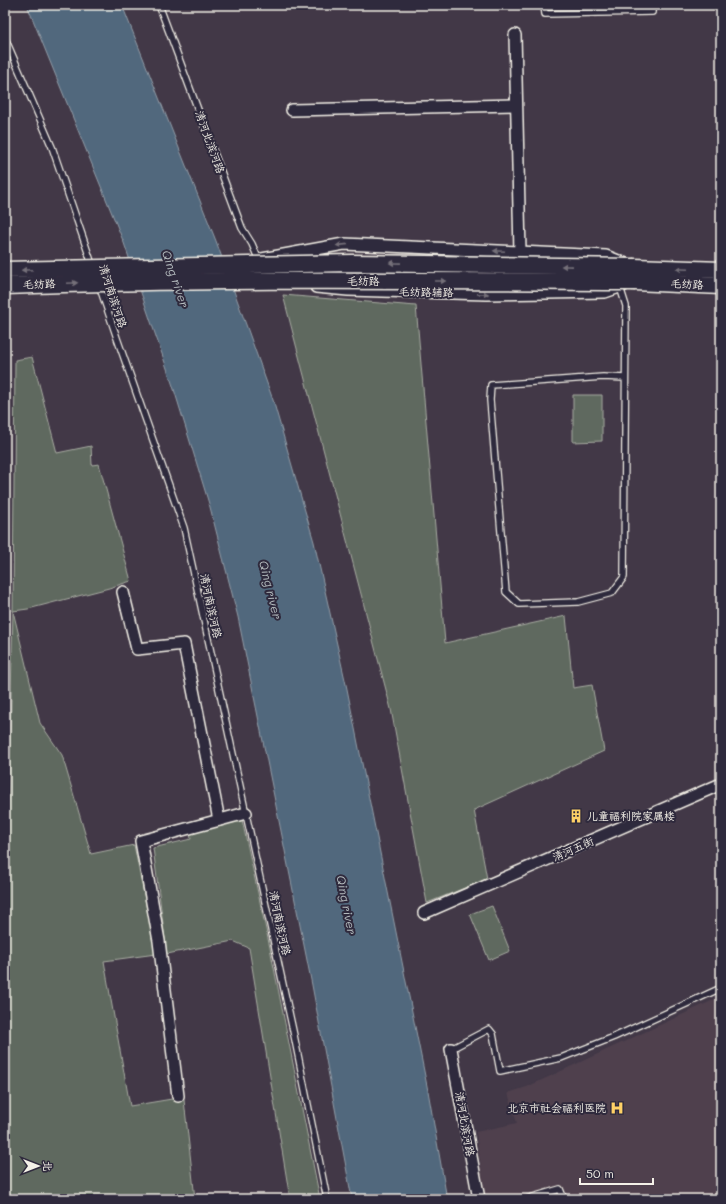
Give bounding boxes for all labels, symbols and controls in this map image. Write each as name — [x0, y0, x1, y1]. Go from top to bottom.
street label: 清河北滨河路 — [192, 108, 229, 175]
one-way arrow — [335, 242, 348, 248]
water label: Qing river — [159, 248, 193, 310]
one-way arrow — [493, 248, 505, 255]
one-way arrow — [388, 260, 401, 266]
street label: 清河南滨河路 — [96, 262, 131, 330]
one-way arrow — [560, 263, 573, 269]
one-way arrow — [676, 265, 688, 272]
one-way arrow — [21, 266, 33, 273]
street label: 毛纺路 — [347, 273, 380, 288]
street label: 毛纺路 — [22, 275, 56, 292]
street label: 毛纺路 — [670, 275, 704, 292]
one-way arrow — [434, 278, 447, 284]
one-way arrow — [66, 280, 79, 286]
street label: 毛纺路辅路 — [398, 284, 454, 299]
one-way arrow — [477, 290, 489, 297]
water label: Qing river — [256, 559, 286, 621]
street label: 清河南滨河路 — [197, 572, 226, 640]
building icon: 儿童福利院家属楼 — [568, 808, 584, 824]
place label: 儿童福利院家属楼 — [587, 808, 675, 823]
street label: 清河五街 — [550, 832, 597, 864]
water label: Qing river — [333, 874, 361, 936]
street label: 清河南滨河路 — [266, 889, 295, 957]
street label: 清河北滨河路 — [452, 1090, 479, 1158]
place label: 北京市社会福利医院 — [507, 1100, 606, 1115]
hospital icon: 北京市社会福利医院 — [609, 1100, 625, 1116]
north arrow — [18, 1146, 58, 1186]
scale bar — [580, 1160, 653, 1186]
text: 北 — [41, 1161, 56, 1172]
text: 50 m — [586, 1165, 614, 1181]

